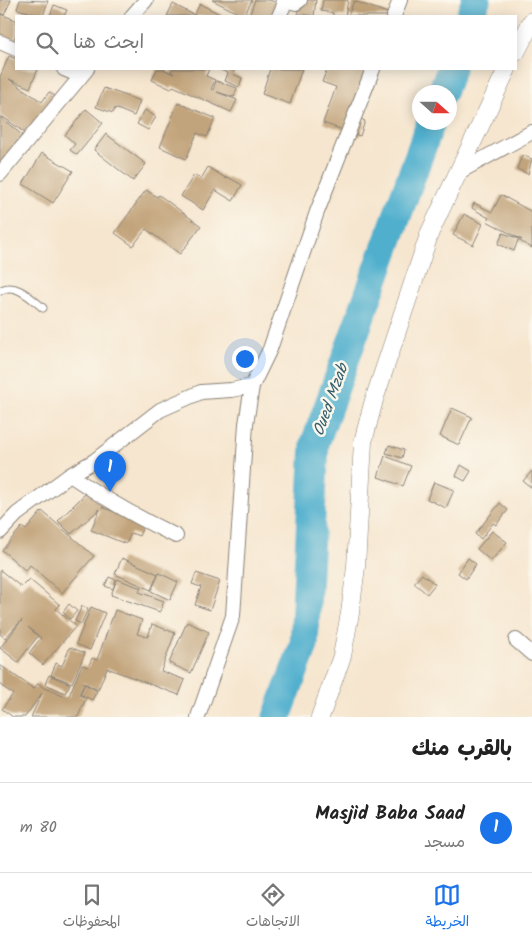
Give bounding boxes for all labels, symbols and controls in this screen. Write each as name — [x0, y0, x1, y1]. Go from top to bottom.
search box — [15, 15, 517, 70]
text: ابحث هنا — [73, 28, 144, 58]
icon: search — [33, 29, 61, 57]
north arrow — [412, 85, 457, 130]
your location — [232, 346, 258, 372]
water label: Oued Mzab — [306, 359, 356, 439]
pin: 1 — [94, 451, 126, 492]
text: بالقرب منك — [412, 733, 512, 766]
text: Masjid Baba Saad — [315, 799, 465, 829]
text: 80 m — [20, 815, 57, 840]
text: 1 — [494, 815, 498, 840]
text: مسجد — [424, 830, 465, 855]
tab: المحفوظات — [63, 881, 120, 934]
tab: الاتجاهات — [246, 881, 300, 934]
tab: الخريطة — [426, 881, 469, 934]

